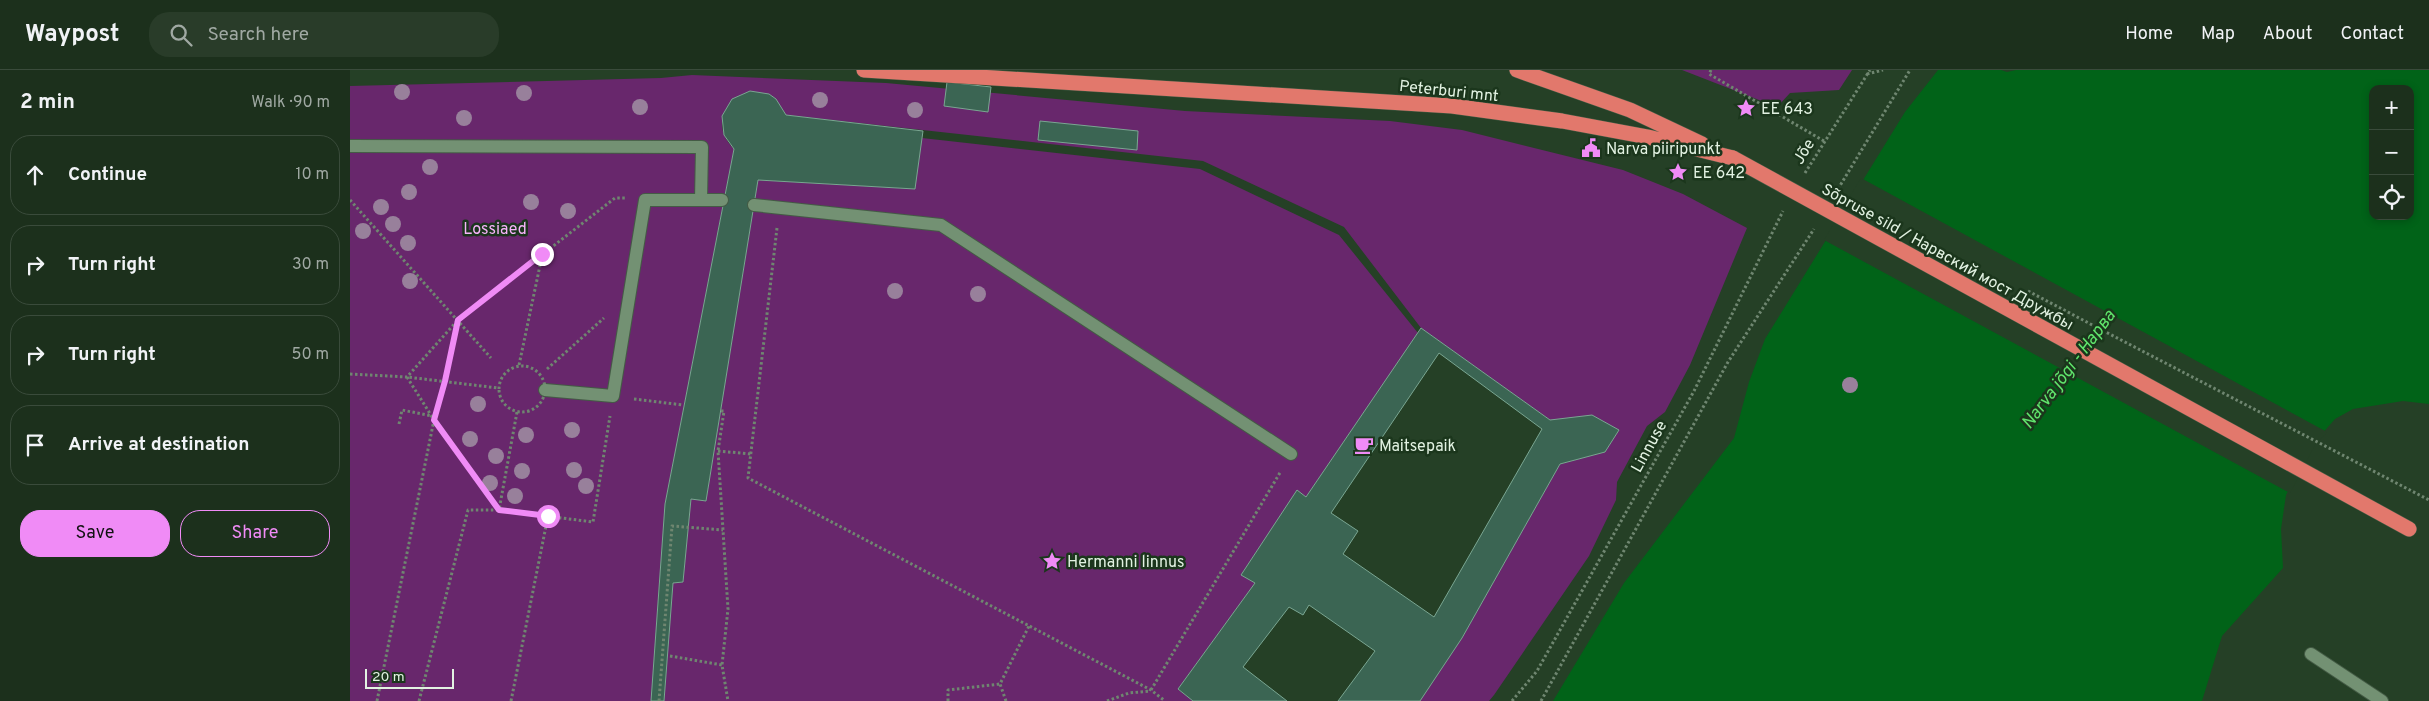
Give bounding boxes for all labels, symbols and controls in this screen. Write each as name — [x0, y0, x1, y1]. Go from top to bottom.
search box — [149, 12, 499, 57]
text: Waypost — [25, 20, 119, 50]
icon: search — [167, 21, 195, 49]
text: Search here — [207, 23, 309, 47]
text: Home — [2125, 23, 2173, 46]
text: Map — [2201, 23, 2235, 46]
text: About — [2263, 23, 2312, 46]
text: Contact — [2340, 23, 2404, 46]
street label: Peterburi mnt — [1398, 77, 1500, 107]
map controls — [2369, 85, 2414, 220]
button: + — [2369, 85, 2414, 130]
text: 2 min — [20, 89, 75, 116]
text: Walk · 90 m — [251, 93, 330, 113]
place icon: EE 643 — [1735, 97, 1757, 119]
place label: EE 643 — [1761, 100, 1813, 120]
button: − — [2369, 130, 2414, 175]
street label: Jõe — [1789, 136, 1820, 168]
public building icon: Narva piiripunkt — [1580, 137, 1602, 159]
place label: Narva piiripunkt — [1606, 140, 1721, 160]
icon: ahead — [21, 161, 49, 189]
place icon: EE 642 — [1667, 161, 1689, 183]
text: Continue — [68, 163, 147, 187]
place label: EE 642 — [1693, 164, 1745, 184]
text: 10 m — [295, 165, 329, 185]
button: locate — [2369, 175, 2414, 220]
street label: Sõpruse sild / Нарвский мост Дружбы — [1817, 180, 2077, 336]
park label: Lossiaed — [463, 220, 527, 240]
route end — [531, 243, 554, 266]
icon: right — [21, 251, 49, 279]
text: Turn right — [68, 253, 156, 277]
text: 30 m — [292, 255, 329, 275]
water label: Narva jõgi - Нарва — [2017, 305, 2122, 434]
icon: right — [21, 341, 49, 369]
text: Turn right — [68, 343, 156, 367]
text: 50 m — [292, 345, 329, 365]
street label: Linnuse — [1627, 418, 1672, 476]
icon: arrive — [21, 431, 49, 459]
text: Arrive at destination — [68, 433, 249, 457]
cafe icon: Maitsepaik — [1353, 434, 1375, 456]
place label: Maitsepaik — [1379, 437, 1456, 457]
route start — [537, 505, 560, 528]
button: Save — [20, 510, 170, 557]
button: Share — [180, 510, 330, 557]
place icon: Hermanni linnus — [1041, 550, 1063, 572]
place label: Hermanni linnus — [1067, 553, 1184, 573]
scale bar — [365, 666, 454, 689]
text: 20 m — [372, 669, 405, 686]

